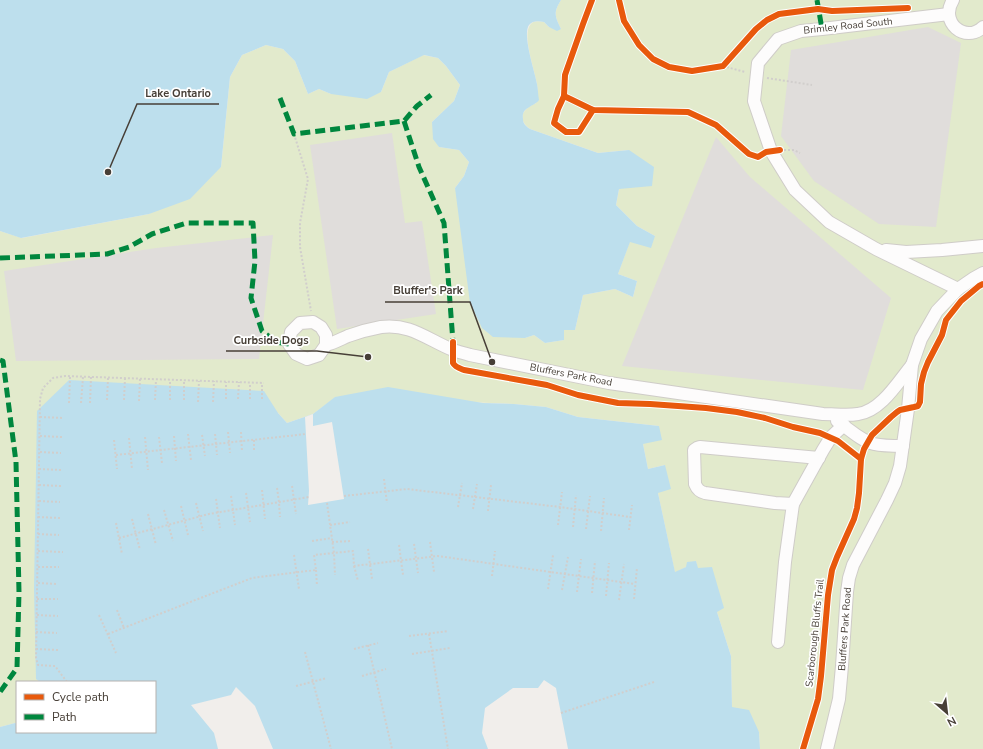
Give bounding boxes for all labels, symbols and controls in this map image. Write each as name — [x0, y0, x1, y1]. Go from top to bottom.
street label: Brimley Road South — [803, 14, 893, 38]
callout: Lake Ontario — [137, 81, 219, 104]
text: Lake Ontario — [145, 86, 211, 101]
callout: Bluffer's Park — [385, 279, 470, 302]
text: Bluffer's Park — [393, 283, 464, 298]
callout: Curbside Dogs — [226, 328, 317, 351]
text: Curbside Dogs — [233, 333, 309, 348]
street label: Bluffers Park Road — [529, 360, 614, 390]
street label: Scarborough Bluffs Trail — [802, 578, 828, 688]
street label: Bluffers Park Road — [835, 587, 855, 671]
legend — [16, 681, 156, 733]
text: Cycle path — [52, 689, 109, 705]
north arrow — [927, 693, 967, 733]
text: Path — [52, 709, 77, 725]
text: N — [944, 713, 959, 730]

